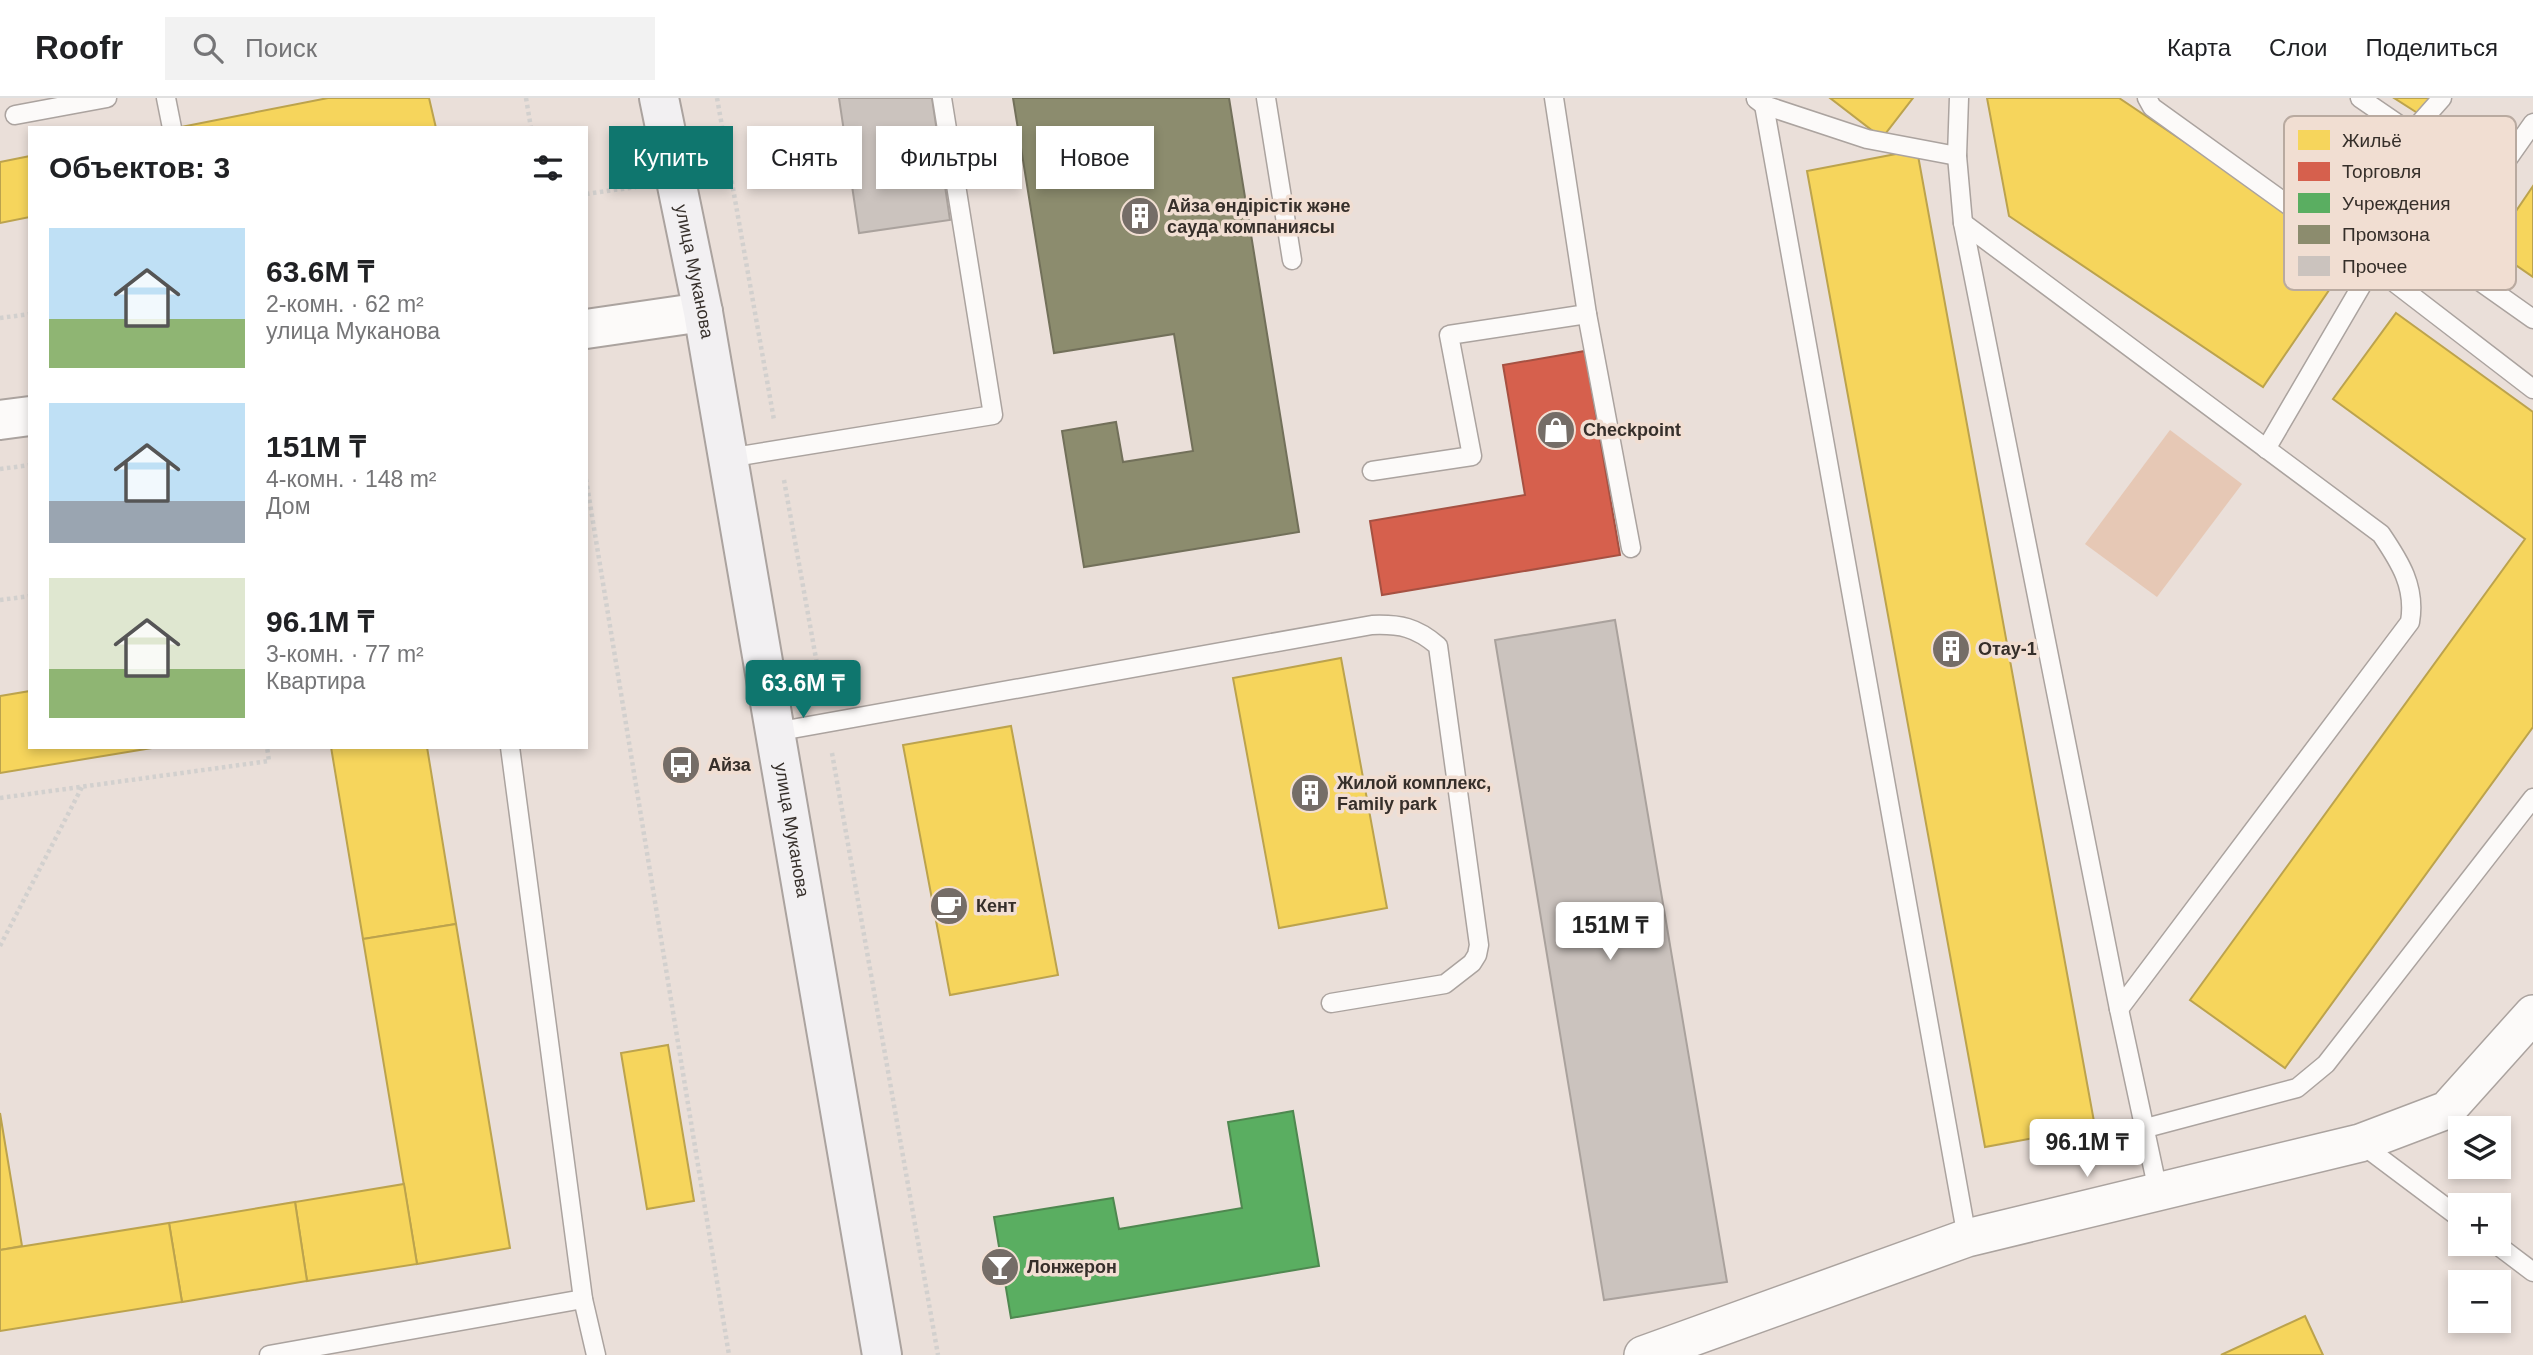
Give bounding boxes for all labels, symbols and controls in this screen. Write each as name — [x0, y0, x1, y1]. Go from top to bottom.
search box — [165, 17, 655, 80]
text: Roofr — [35, 29, 123, 66]
icon: search — [189, 29, 227, 67]
text: Поиск — [245, 33, 317, 63]
text: Карта — [2167, 34, 2231, 61]
text: Слои — [2269, 34, 2327, 61]
text: Поделиться — [2365, 34, 2498, 61]
legend — [2284, 116, 2516, 290]
chip: Купить — [609, 126, 733, 189]
chip: Снять — [747, 126, 862, 189]
chip: Фильтры — [876, 126, 1022, 189]
chip: Новое — [1036, 126, 1154, 189]
text: Жильё — [2342, 130, 2402, 151]
icon: filters — [529, 149, 567, 187]
text: Объектов: 3 — [49, 151, 230, 184]
text: Торговля — [2342, 161, 2421, 182]
text: Учреждения — [2342, 193, 2451, 214]
building icon: Айза өндірістік және сауда компаниясы — [1119, 195, 1161, 237]
place label: Айза өндірістік және сауда компаниясы — [1167, 196, 1351, 237]
street label: улица Муканова — [671, 203, 718, 341]
text: Промзона — [2342, 224, 2430, 245]
text: 63.6M ₸ — [266, 255, 374, 288]
icon: home — [105, 256, 189, 340]
text: Прочее — [2342, 256, 2407, 277]
text: 2-комн. · 62 m² — [266, 291, 424, 317]
text: улица Муканова — [266, 318, 440, 344]
shop icon: Checkpoint — [1535, 409, 1577, 451]
place label: Checkpoint — [1583, 420, 1681, 440]
text: 151M ₸ — [266, 430, 366, 463]
icon: home — [105, 431, 189, 515]
text: 4-комн. · 148 m² — [266, 466, 437, 492]
text: Дом — [266, 493, 310, 519]
text: 96.1M ₸ — [266, 605, 374, 638]
icon: home — [105, 606, 189, 690]
building icon: Отау-1 — [1930, 628, 1972, 670]
place label: Отау-1 — [1978, 639, 2037, 659]
text: 3-комн. · 77 m² — [266, 641, 424, 667]
pin: 63.6M ₸ — [738, 660, 868, 720]
text: Квартира — [266, 668, 365, 694]
text: 63.6M ₸ — [762, 670, 844, 696]
bus stop icon: Айза — [660, 744, 702, 786]
place label: Айза — [708, 755, 752, 775]
street label: улица Муканова — [770, 761, 813, 900]
building icon: Жилой комплекс, Family park — [1289, 772, 1331, 814]
place label: Жилой комплекс, Family park — [1336, 773, 1491, 814]
cafe icon: Кент — [928, 885, 970, 927]
place label: Кент — [976, 896, 1017, 916]
pin: 151M ₸ — [1553, 902, 1667, 962]
text: 151M ₸ — [1572, 912, 1648, 938]
map controls — [2448, 1116, 2511, 1333]
button: layers — [2448, 1116, 2511, 1179]
pin: 96.1M ₸ — [2022, 1119, 2152, 1179]
text: 96.1M ₸ — [2046, 1129, 2128, 1155]
button: + — [2448, 1193, 2511, 1256]
bar icon: Лонжерон — [979, 1246, 1021, 1288]
place label: Лонжерон — [1027, 1257, 1117, 1277]
button: − — [2448, 1270, 2511, 1333]

